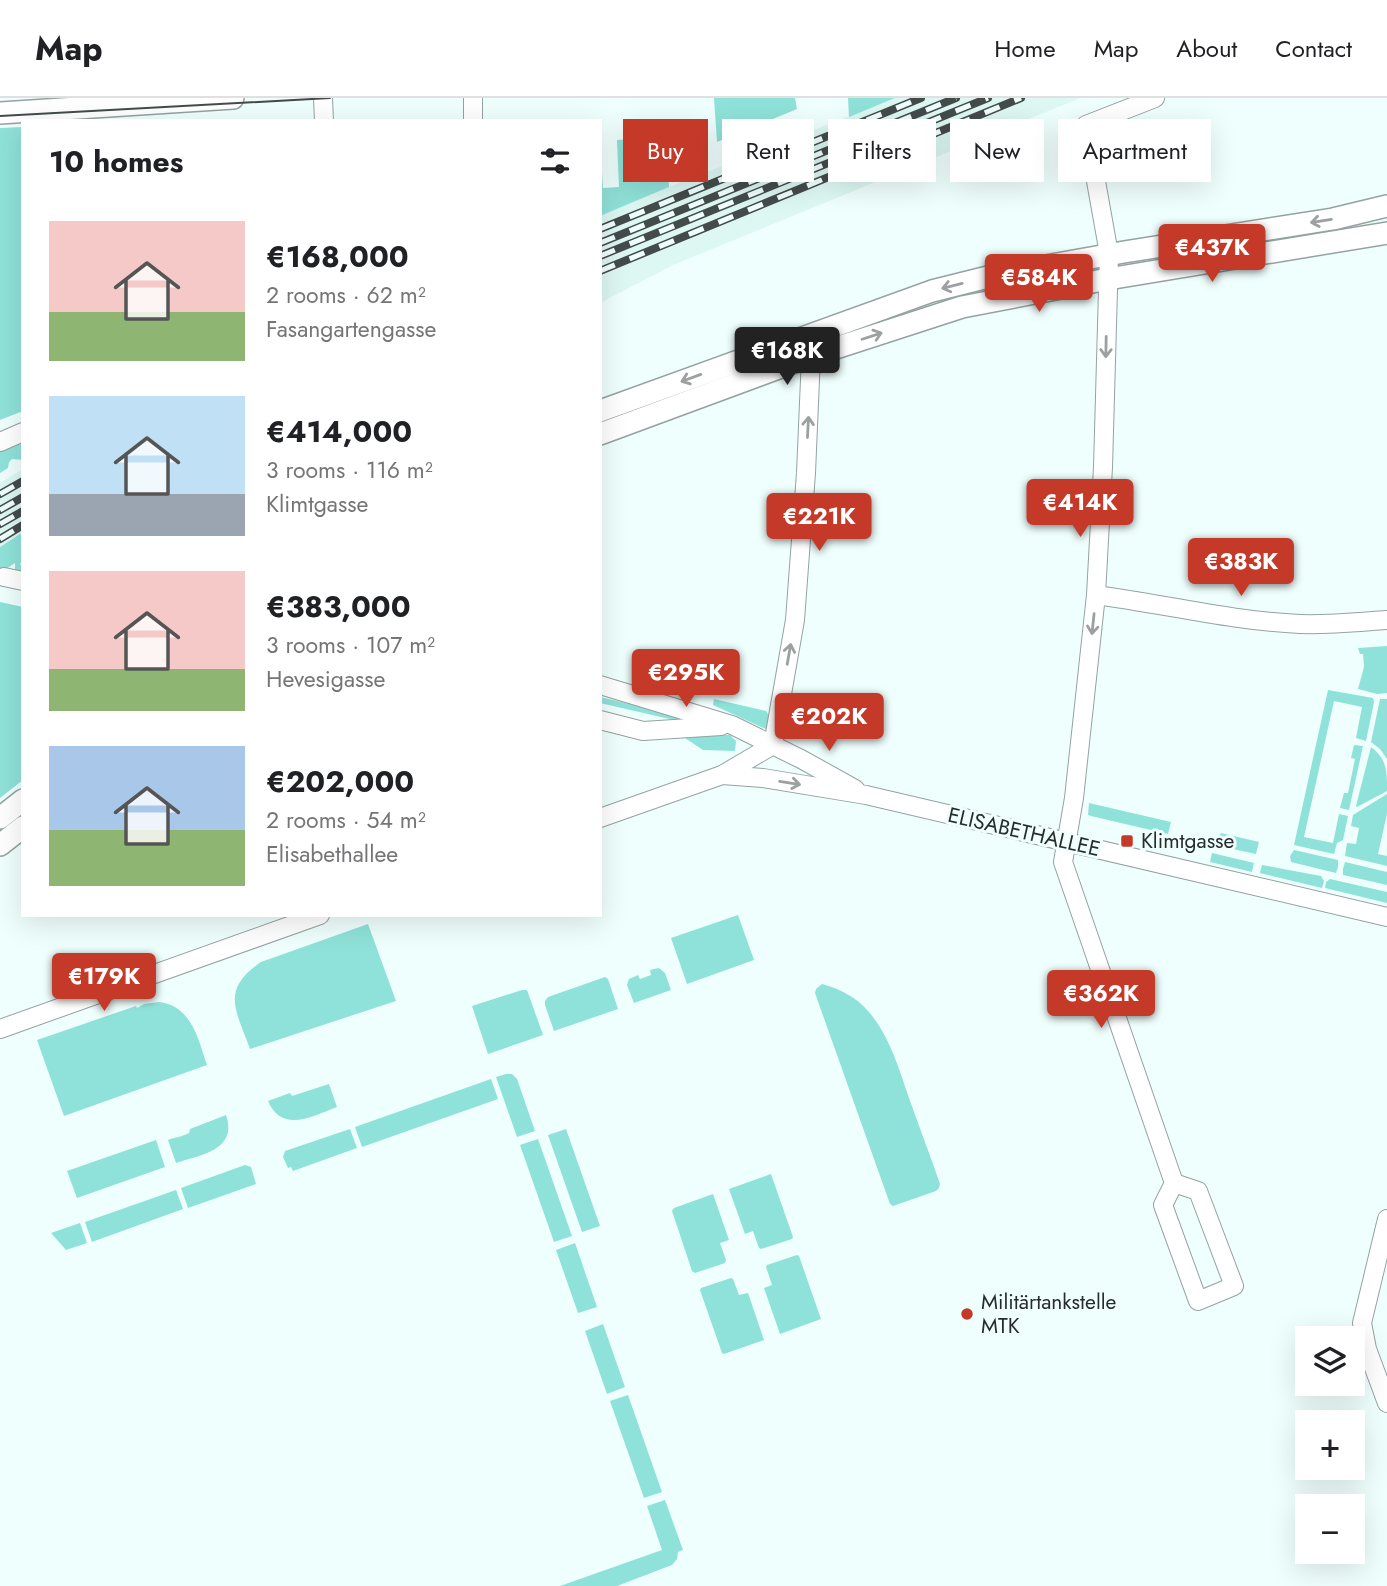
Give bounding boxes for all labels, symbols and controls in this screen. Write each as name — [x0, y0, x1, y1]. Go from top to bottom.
text: Map — [35, 25, 103, 72]
text: Home — [994, 31, 1056, 66]
text: Map — [1094, 31, 1138, 66]
text: About — [1176, 31, 1237, 66]
text: Contact — [1275, 31, 1352, 66]
chip: Buy — [623, 119, 708, 182]
chip: Rent — [722, 119, 814, 182]
chip: Filters — [828, 119, 936, 182]
chip: New — [950, 119, 1044, 182]
chip: Apartment — [1058, 119, 1211, 182]
text: 10 homes — [49, 140, 183, 183]
icon: filters — [536, 142, 574, 180]
one-way arrow — [1310, 215, 1332, 228]
pin: €437K — [1163, 225, 1261, 284]
text: €437K — [1174, 230, 1250, 264]
text: €168,000 — [266, 235, 409, 278]
icon: home — [105, 249, 189, 333]
pin: €584K — [990, 254, 1088, 314]
text: €584K — [1001, 260, 1077, 294]
text: 2 rooms · 62 m² — [266, 278, 426, 312]
one-way arrow — [941, 280, 964, 293]
text: Fasangartengasse — [266, 312, 436, 346]
pin: €168K — [738, 328, 836, 387]
one-way arrow — [860, 329, 882, 341]
text: €168K — [751, 333, 823, 367]
one-way arrow — [1100, 336, 1113, 359]
one-way arrow — [681, 373, 703, 385]
text: €414,000 — [266, 410, 412, 453]
one-way arrow — [802, 416, 815, 439]
icon: home — [105, 424, 189, 508]
text: 3 rooms · 116 m² — [266, 453, 433, 487]
pin: €414K — [1031, 480, 1129, 539]
text: €414K — [1043, 485, 1117, 519]
text: Klimtgasse — [266, 487, 368, 521]
pin: €221K — [770, 494, 868, 553]
text: €221K — [782, 499, 856, 533]
pin: €383K — [1192, 538, 1290, 598]
text: €383K — [1204, 544, 1278, 578]
text: €383,000 — [266, 585, 411, 628]
icon: home — [105, 599, 189, 683]
one-way arrow — [1086, 612, 1099, 634]
text: 3 rooms · 107 m² — [266, 628, 435, 662]
one-way arrow — [783, 643, 796, 666]
pin: €295K — [637, 650, 735, 709]
text: €295K — [648, 655, 724, 689]
text: Hevesigasse — [266, 662, 385, 696]
pin: €202K — [780, 694, 878, 753]
text: €202K — [791, 699, 867, 733]
text: €202,000 — [266, 760, 414, 803]
icon: home — [105, 774, 189, 858]
one-way arrow — [778, 777, 801, 790]
street label: ELISABETHALLEE — [945, 800, 1103, 864]
text: 2 rooms · 54 m² — [266, 803, 426, 837]
place label: Klimtgasse — [1141, 826, 1235, 856]
marker: Klimtgasse — [1119, 833, 1135, 849]
text: Elisabethallee — [266, 837, 398, 871]
pin: €179K — [55, 954, 153, 1013]
text: €179K — [68, 959, 140, 993]
pin: €362K — [1052, 970, 1150, 1030]
text: €362K — [1063, 976, 1139, 1010]
place label: Militärtankstelle MTK — [981, 1287, 1117, 1341]
marker: Militärtankstelle MTK — [959, 1306, 975, 1322]
map controls — [1295, 1326, 1365, 1564]
button: layers — [1295, 1326, 1365, 1396]
button: + — [1295, 1410, 1365, 1480]
button: − — [1295, 1494, 1365, 1564]

